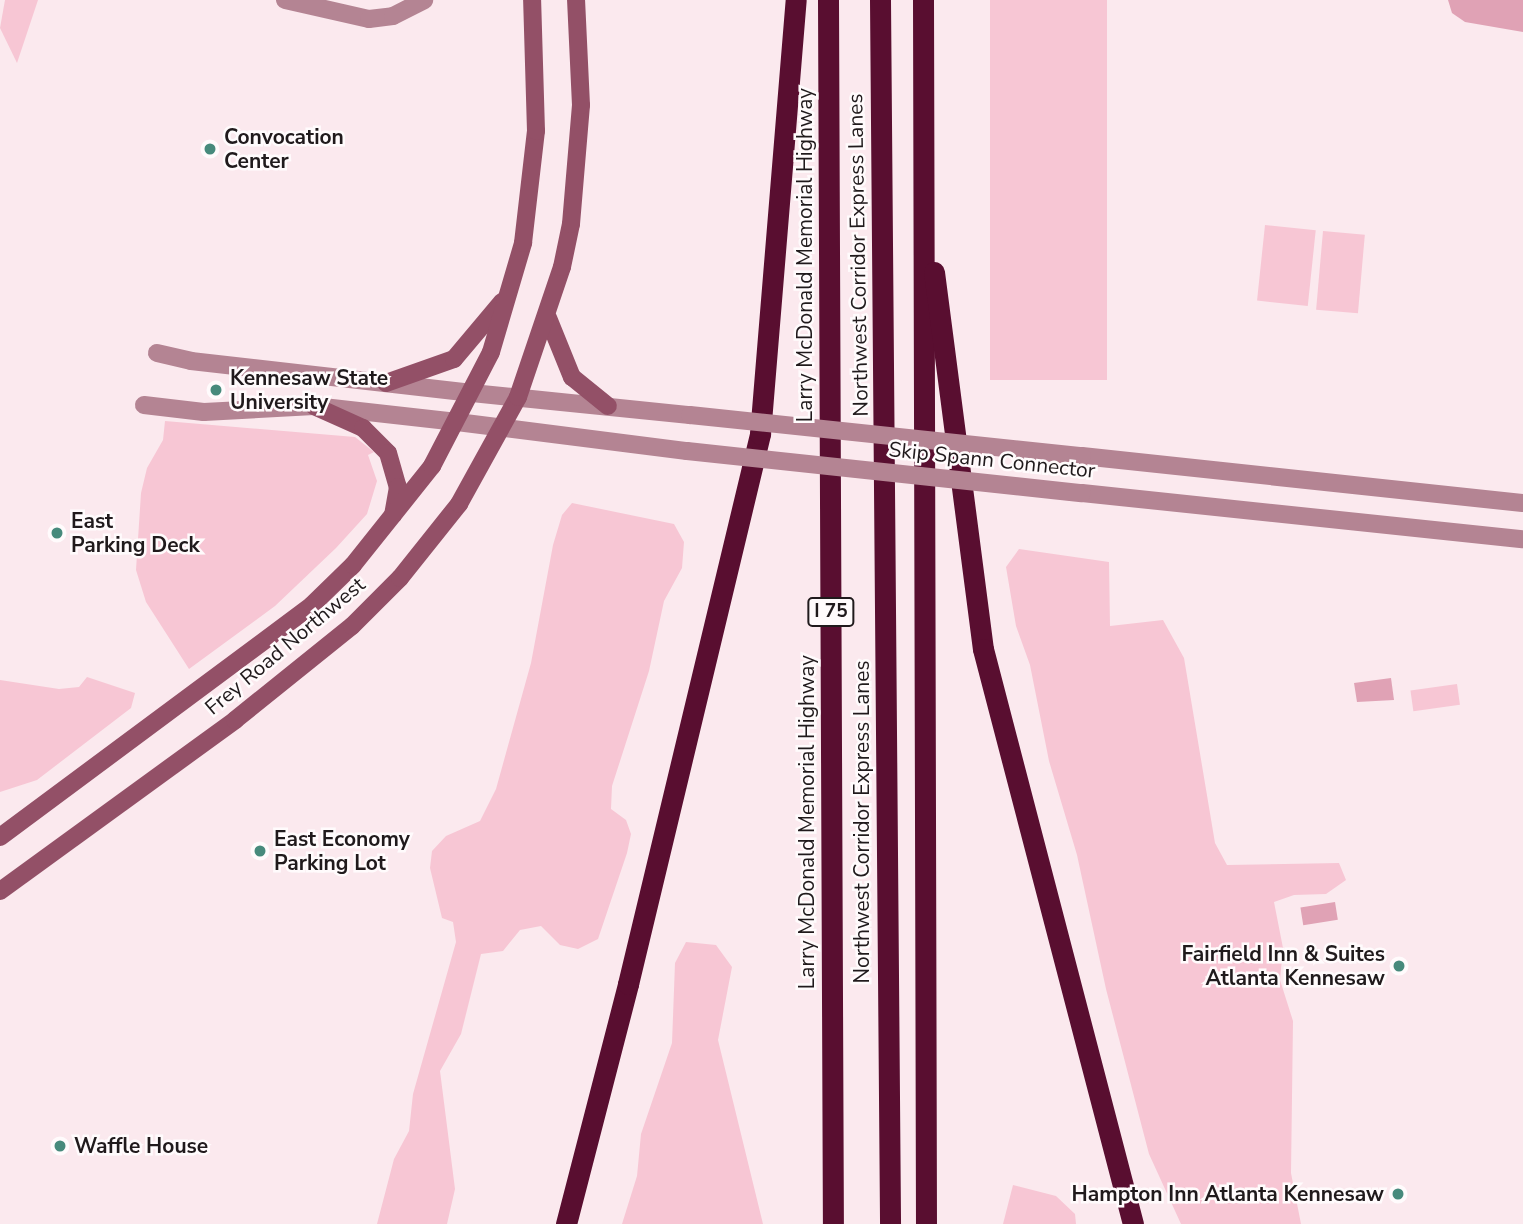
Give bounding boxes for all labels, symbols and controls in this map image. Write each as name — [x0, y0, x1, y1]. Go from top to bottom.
street label: Larry McDonald Memorial Highway — [792, 88, 818, 422]
street label: Northwest Corridor Express Lanes — [843, 93, 873, 417]
place label: Convocation Center — [224, 124, 344, 174]
marker: Convocation Center — [202, 141, 218, 157]
place label: Kennesaw State University — [230, 365, 388, 415]
marker: Kennesaw State University — [208, 382, 224, 398]
street label: Skip Spann Connector — [887, 437, 1097, 483]
place label: East Parking Deck — [71, 508, 200, 558]
marker: East Parking Deck — [49, 525, 65, 541]
street label: Frey Road Northwest — [200, 572, 370, 720]
road number: I 75 — [806, 596, 856, 628]
street label: Larry McDonald Memorial Highway — [794, 655, 820, 989]
street label: Northwest Corridor Express Lanes — [849, 660, 875, 984]
place label: East Economy Parking Lot — [274, 826, 410, 876]
marker: East Economy Parking Lot — [252, 843, 268, 859]
place label: Fairfield Inn & Suites Atlanta Kennesaw — [1181, 941, 1385, 991]
marker: Fairfield Inn & Suites Atlanta Kennesaw — [1391, 958, 1407, 974]
place label: Waffle House — [74, 1133, 208, 1159]
marker: Waffle House — [52, 1138, 68, 1154]
place label: Hampton Inn Atlanta Kennesaw — [1072, 1181, 1384, 1207]
marker: Hampton Inn Atlanta Kennesaw — [1390, 1186, 1406, 1202]

